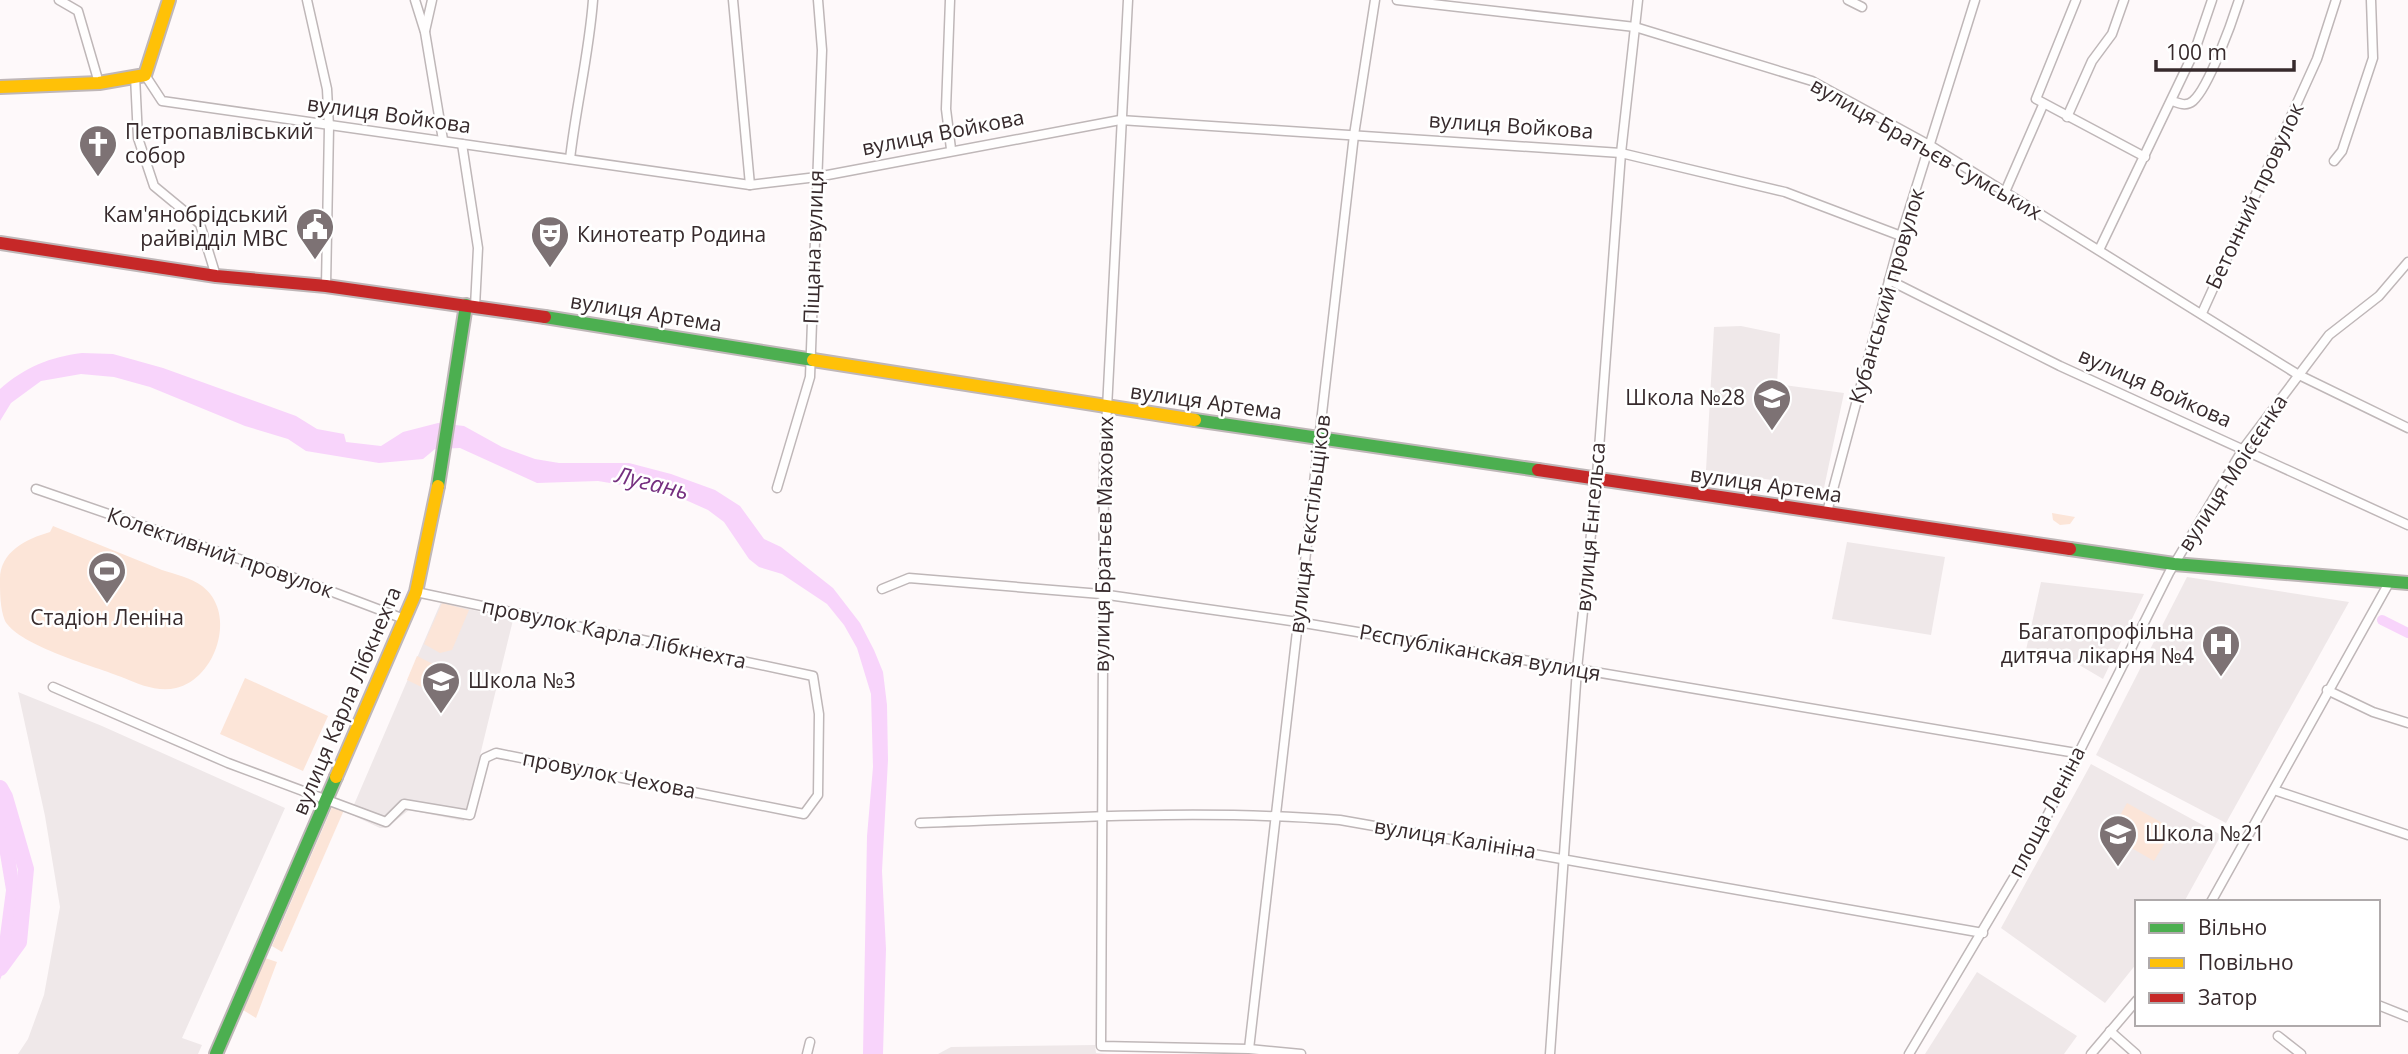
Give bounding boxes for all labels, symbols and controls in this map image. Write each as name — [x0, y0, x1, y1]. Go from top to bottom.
scale bar — [2156, 28, 2294, 72]
text: 100 m — [2166, 38, 2227, 66]
street label: вулиця Братьєв Сумських — [1806, 70, 2047, 226]
street label: вулиця Войкова — [306, 89, 473, 139]
street label: Бетонний провулок — [2199, 98, 2310, 293]
street label: вулиця Войкова — [859, 103, 1026, 161]
street label: вулиця Войкова — [1428, 105, 1594, 145]
place label: Петропавлівський собор — [125, 117, 314, 169]
church icon: Петропавлівський собор — [77, 123, 119, 178]
street label: Піщана вулиця — [796, 169, 830, 325]
street label: Кубанський провулок — [1842, 185, 1930, 407]
place label: Кам'янобрідський райвідділ МВС — [103, 200, 288, 252]
public building icon: Кам'янобрідський райвідділ МВС — [294, 206, 336, 261]
theatre icon: Кинотеатр Родина — [529, 214, 571, 269]
place label: Кинотеатр Родина — [577, 220, 766, 248]
street label: вулиця Артема — [568, 286, 724, 338]
street label: вулиця Войкова — [2074, 341, 2236, 433]
street label: вулиця Артема — [1128, 376, 1284, 426]
school or university icon: Школа №28 — [1751, 377, 1793, 432]
place label: Школа №28 — [1625, 383, 1745, 411]
street label: вулиця Моісєєнка — [2171, 389, 2293, 556]
street label: вулиця Тєкстільщіков — [1282, 413, 1336, 635]
street label: вулиця Братьєв Махових — [1087, 416, 1119, 672]
street label: вулиця Енгельса — [1569, 441, 1611, 613]
water label: Лугань — [611, 457, 692, 507]
street label: вулиця Артема — [1688, 459, 1844, 509]
street label: Колективний провулок — [104, 500, 337, 604]
sports icon: Стадіон Леніна — [86, 550, 128, 605]
street label: вулиця Карла Лібкнехта — [285, 582, 407, 819]
street label: провулок Карла Лібкнехта — [479, 591, 749, 675]
place label: Стадіон Леніна — [30, 603, 184, 631]
street label: Рєспубліканская вулиця — [1357, 617, 1603, 687]
place label: Багатопрофільна дитяча лікарня №4 — [2001, 617, 2194, 669]
hospital icon: Багатопрофільна дитяча лікарня №4 — [2200, 623, 2242, 678]
school or university icon: Школа №3 — [420, 660, 462, 715]
place label: Школа №3 — [468, 666, 576, 694]
street label: площа Леніна — [2001, 741, 2091, 882]
street label: провулок Чехова — [520, 744, 698, 805]
street label: вулиця Калініна — [1372, 811, 1538, 865]
school or university icon: Школа №21 — [2097, 813, 2139, 868]
place label: Школа №21 — [2145, 819, 2265, 847]
legend — [2135, 900, 2380, 1026]
text: Вільно — [2198, 913, 2267, 941]
text: Повільно — [2198, 948, 2294, 976]
text: Затор — [2198, 983, 2257, 1011]

